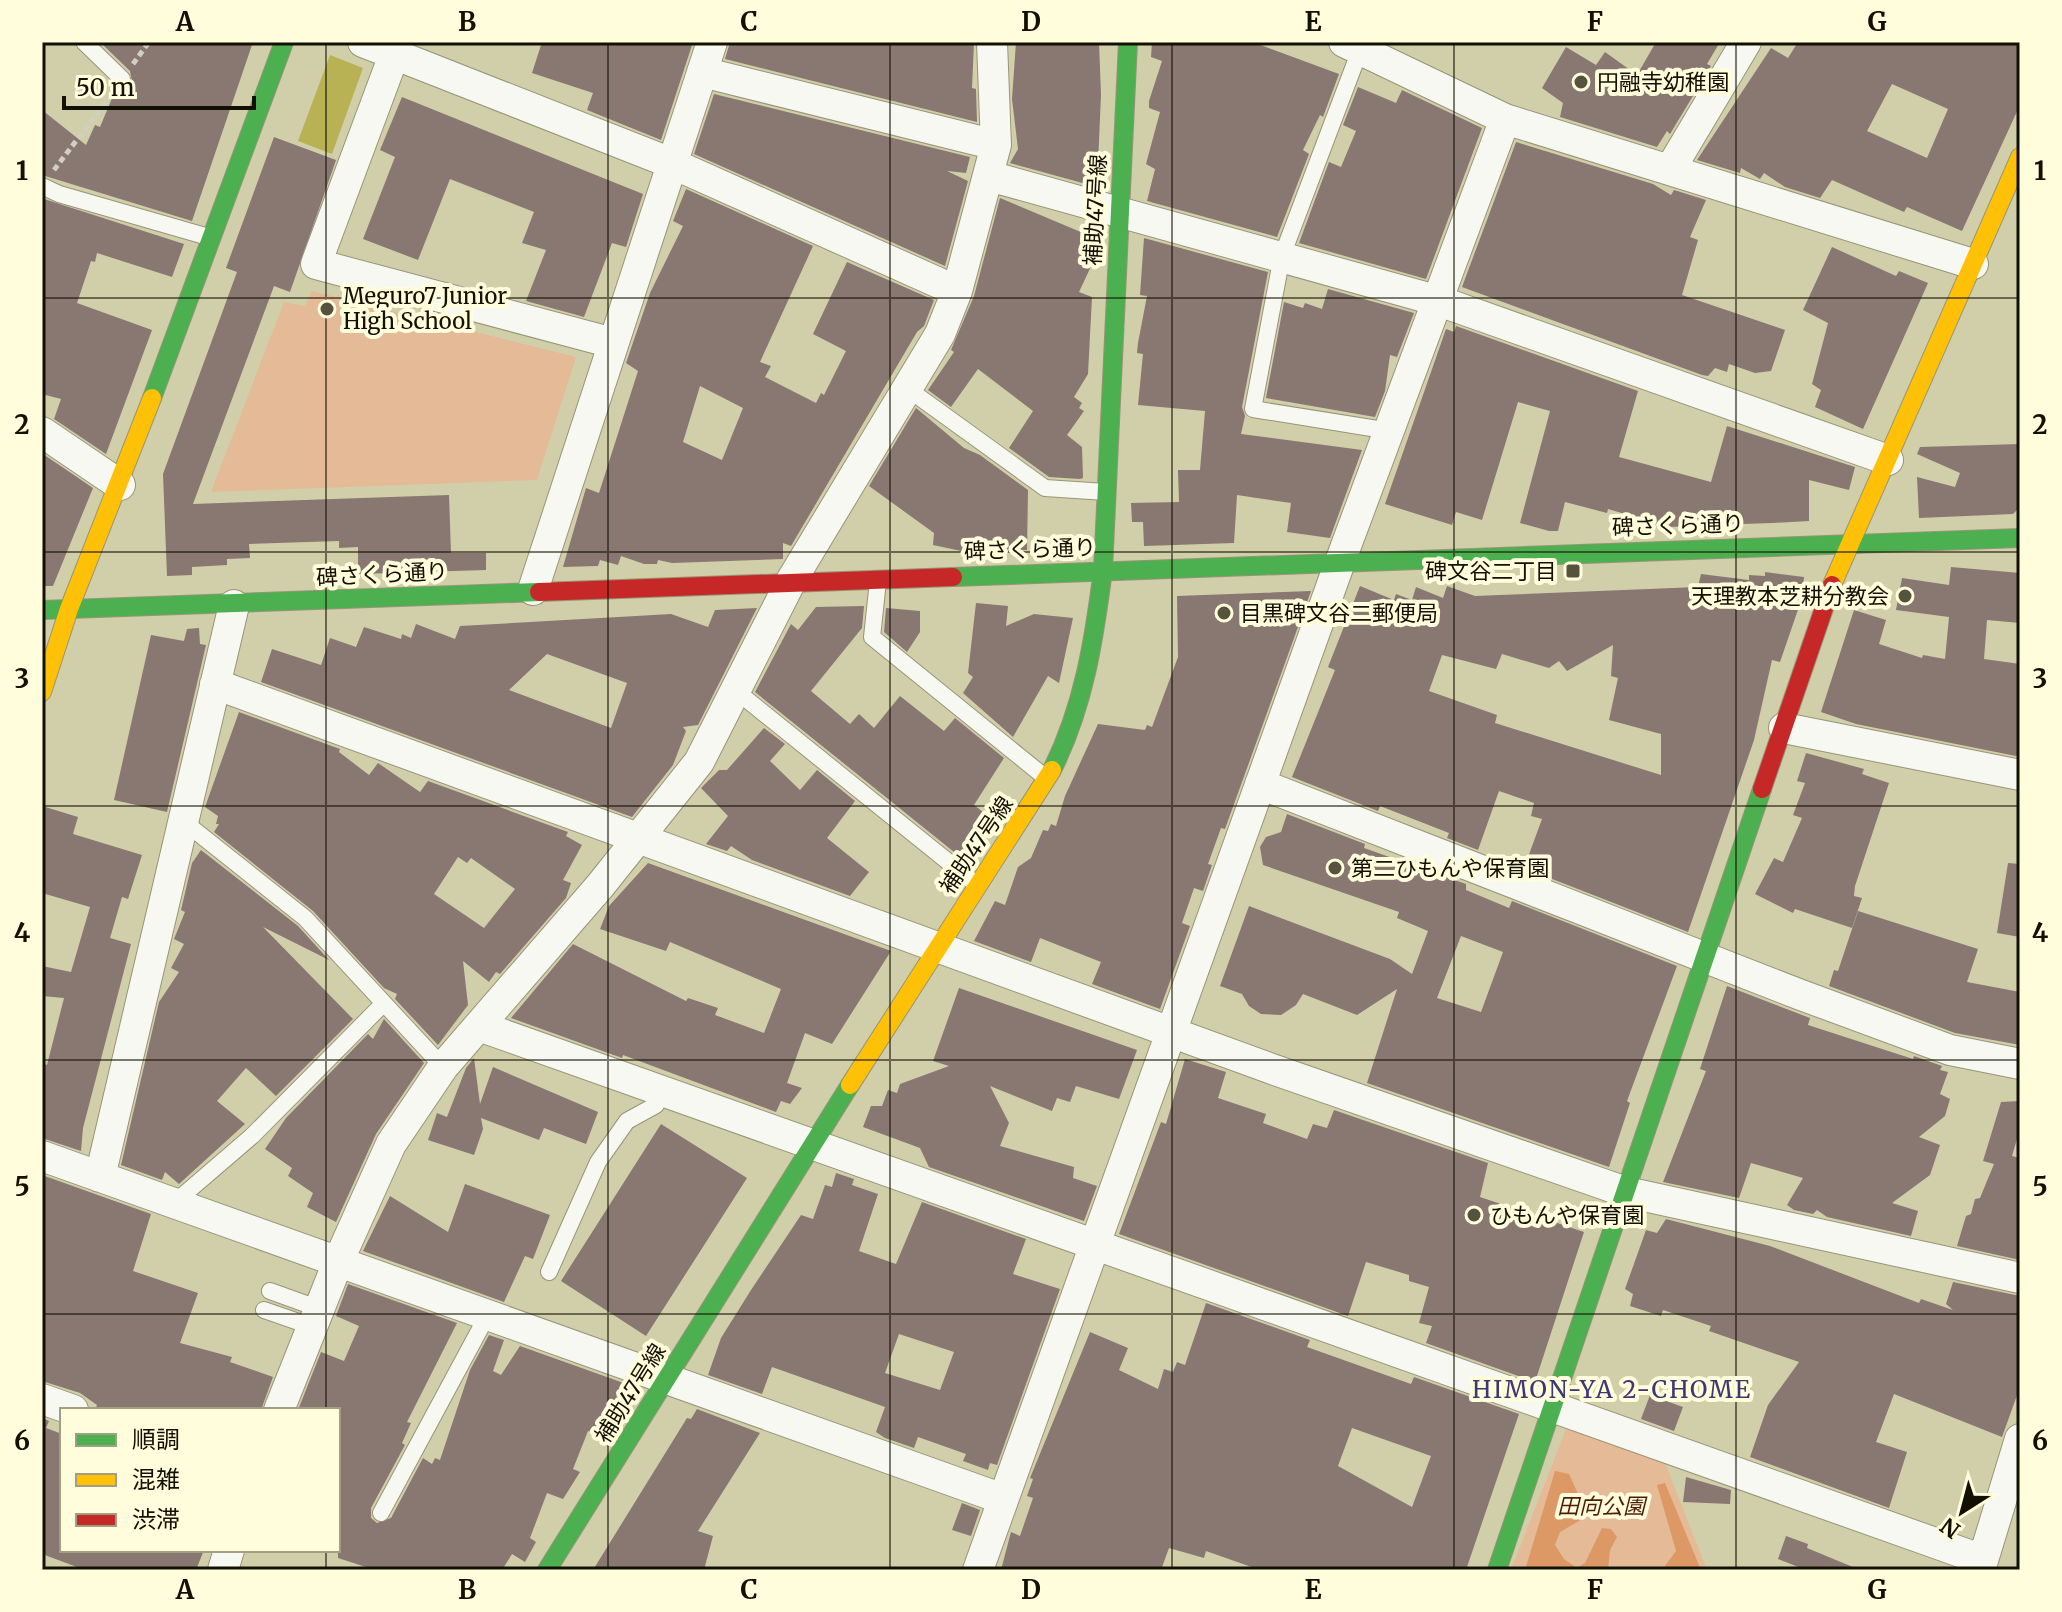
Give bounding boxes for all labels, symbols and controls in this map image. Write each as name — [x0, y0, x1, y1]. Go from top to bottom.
text: A — [175, 5, 195, 38]
text: B — [458, 5, 476, 38]
text: C — [740, 5, 758, 38]
text: D — [1021, 5, 1041, 38]
text: E — [1305, 5, 1322, 38]
text: F — [1587, 5, 1603, 38]
text: G — [1868, 5, 1887, 38]
scale bar — [64, 60, 254, 110]
place label: 円融寺幼稚園 — [1597, 68, 1729, 96]
text: 50 m — [76, 72, 135, 103]
marker: 円融寺幼稚園 — [1572, 73, 1590, 91]
street label: 補助47号線 — [1078, 153, 1112, 267]
text: 1 — [16, 154, 28, 187]
text: 1 — [2034, 154, 2046, 187]
place label: Meguro7 Junior High School — [343, 282, 507, 335]
marker: Meguro7 Junior High School — [318, 300, 336, 318]
text: 2 — [14, 408, 30, 441]
text: 2 — [2032, 408, 2048, 441]
street label: 碑さくら通り — [1612, 509, 1744, 541]
street label: 碑さくら通り — [964, 533, 1096, 565]
street label: 碑さくら通り — [315, 557, 449, 591]
place label: 碑文谷二丁目 — [1425, 557, 1557, 585]
marker: 碑文谷二丁目 — [1564, 562, 1582, 580]
place label: 天理教本芝耕分教会 — [1691, 582, 1889, 610]
marker: 天理教本芝耕分教会 — [1896, 587, 1914, 605]
place label: 目黒碑文谷二郵便局 — [1240, 599, 1438, 627]
marker: 目黒碑文谷二郵便局 — [1215, 604, 1233, 622]
text: 3 — [15, 662, 29, 695]
text: 3 — [2033, 662, 2047, 695]
street label: 補助47号線 — [933, 791, 1019, 899]
place label: 第二ひもんや保育園 — [1351, 854, 1549, 882]
marker: 第二ひもんや保育園 — [1326, 859, 1344, 877]
text: 4 — [14, 916, 31, 949]
text: 4 — [2032, 916, 2049, 949]
text: 5 — [14, 1170, 30, 1203]
text: 5 — [2032, 1170, 2048, 1203]
place label: ひもんや保育園 — [1490, 1201, 1644, 1229]
marker: ひもんや保育園 — [1465, 1206, 1483, 1224]
street label: 補助47号線 — [588, 1338, 672, 1448]
district label: HIMON-YA 2-CHOME — [1472, 1374, 1752, 1405]
legend — [60, 1408, 340, 1552]
text: 6 — [14, 1424, 30, 1457]
text: 順調 — [132, 1424, 180, 1455]
text: 6 — [2032, 1424, 2048, 1457]
text: 混雑 — [132, 1464, 180, 1495]
north arrow — [1922, 1472, 2002, 1552]
park label: 田向公園 — [1557, 1492, 1648, 1520]
text: 渋滞 — [132, 1504, 180, 1535]
text: N — [1934, 1511, 1966, 1545]
text: A — [175, 1573, 195, 1606]
text: B — [458, 1573, 476, 1606]
text: C — [740, 1573, 758, 1606]
text: D — [1021, 1573, 1041, 1606]
text: E — [1305, 1573, 1322, 1606]
text: F — [1587, 1573, 1603, 1606]
text: G — [1868, 1573, 1887, 1606]

